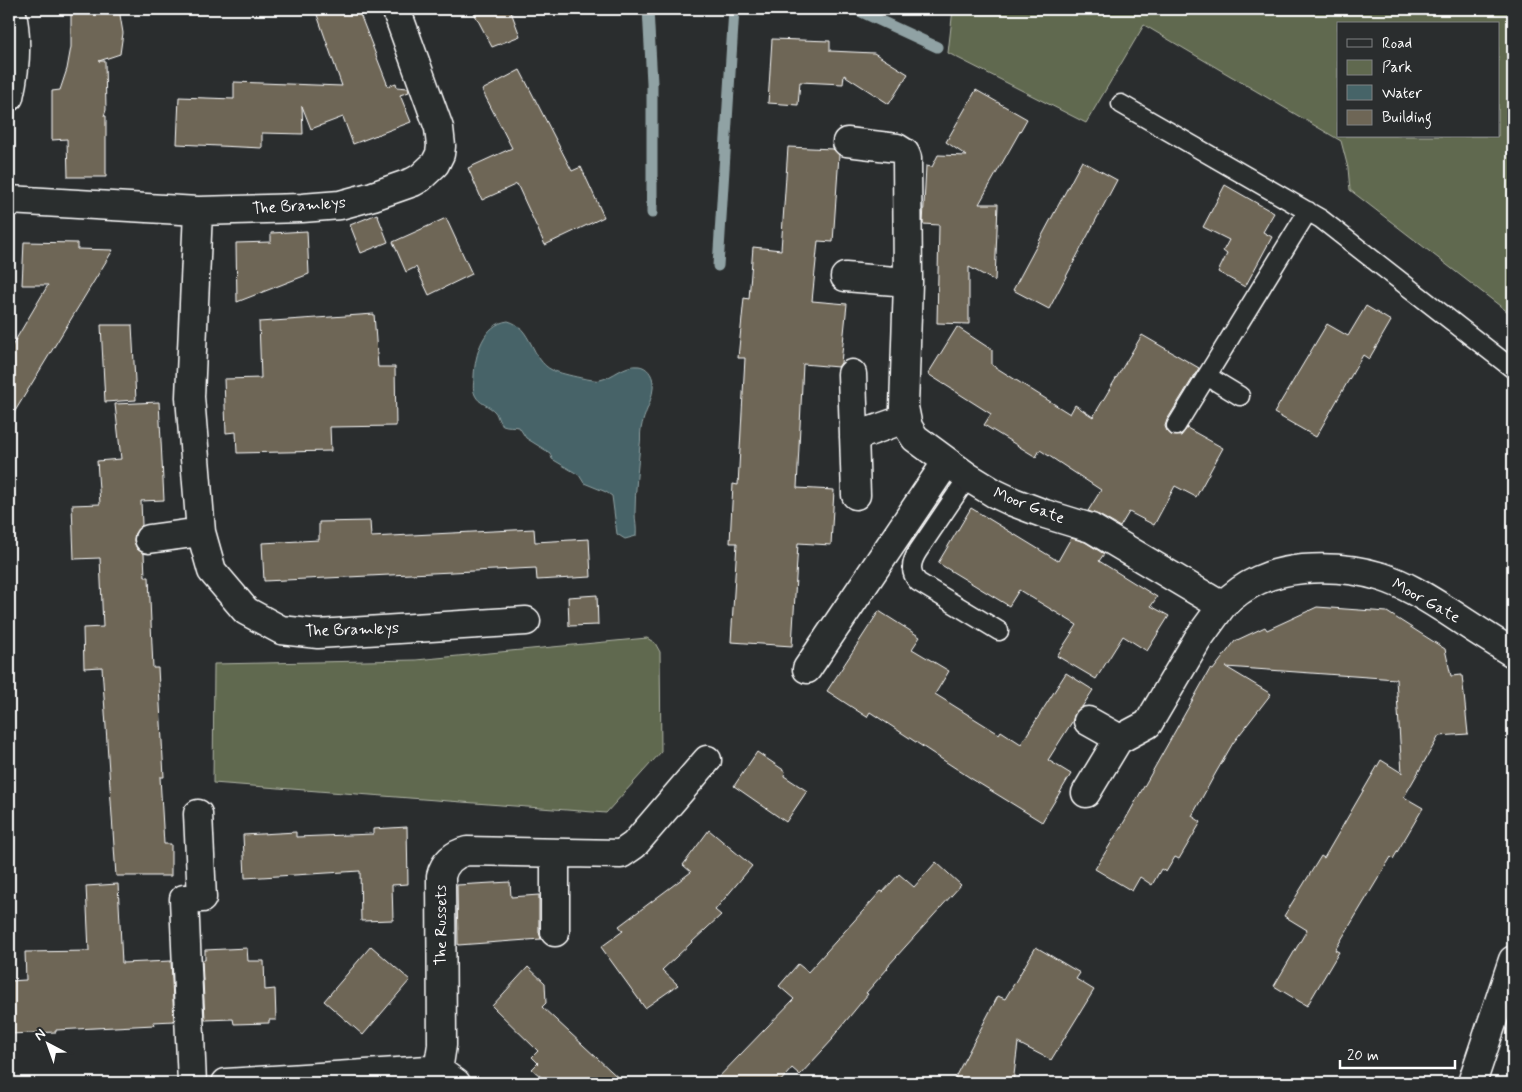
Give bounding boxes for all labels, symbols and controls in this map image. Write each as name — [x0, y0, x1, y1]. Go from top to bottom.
legend — [1337, 22, 1500, 138]
text: Road — [1382, 34, 1412, 54]
text: Park — [1382, 58, 1412, 78]
text: Water — [1382, 84, 1422, 104]
text: Building — [1382, 108, 1432, 129]
street label: The Bramleys — [251, 192, 347, 220]
street label: Moor Gate — [990, 483, 1068, 529]
street label: Moor Gate — [1388, 574, 1464, 628]
street label: The Bramleys — [305, 618, 399, 642]
street label: The Russets — [431, 885, 452, 965]
north arrow — [22, 1020, 72, 1070]
text: N — [31, 1025, 50, 1045]
scale bar — [1340, 1037, 1454, 1069]
text: 20 m — [1347, 1046, 1379, 1066]

